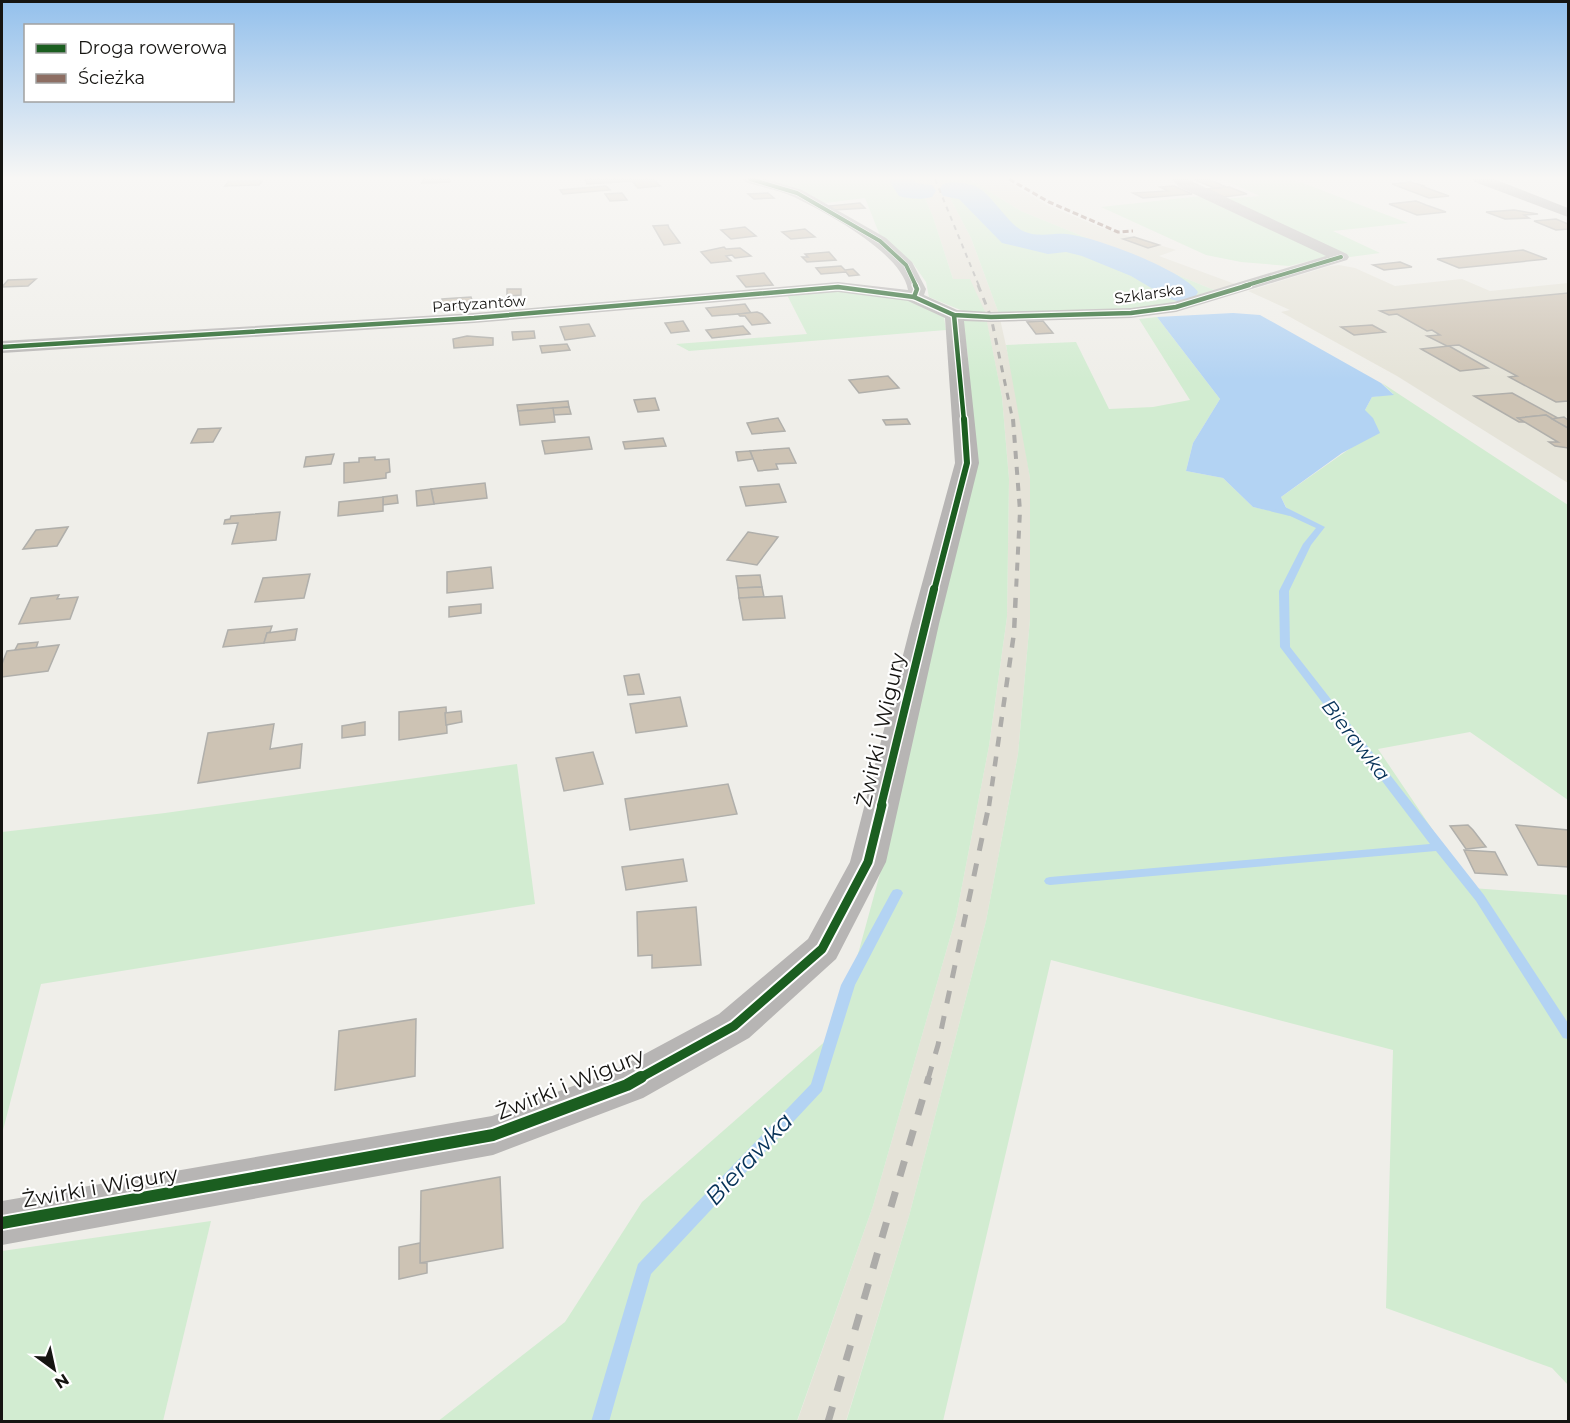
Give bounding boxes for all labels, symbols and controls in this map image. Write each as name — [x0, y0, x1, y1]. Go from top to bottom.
legend — [24, 24, 234, 102]
text: Droga rowerowa — [78, 37, 227, 59]
text: Ścieżka — [78, 67, 145, 89]
street label: Szklarska — [1113, 279, 1185, 308]
street label: Partyzantów — [431, 291, 527, 316]
street label: Żwirki i Wigury — [851, 650, 911, 809]
water label: Bierawka — [1317, 695, 1395, 785]
street label: Żwirki i Wigury — [492, 1042, 648, 1125]
water label: Bierawka — [699, 1106, 799, 1211]
street label: Żwirki i Wigury — [20, 1160, 180, 1212]
north arrow — [24, 1339, 84, 1399]
text: N — [51, 1370, 72, 1393]

